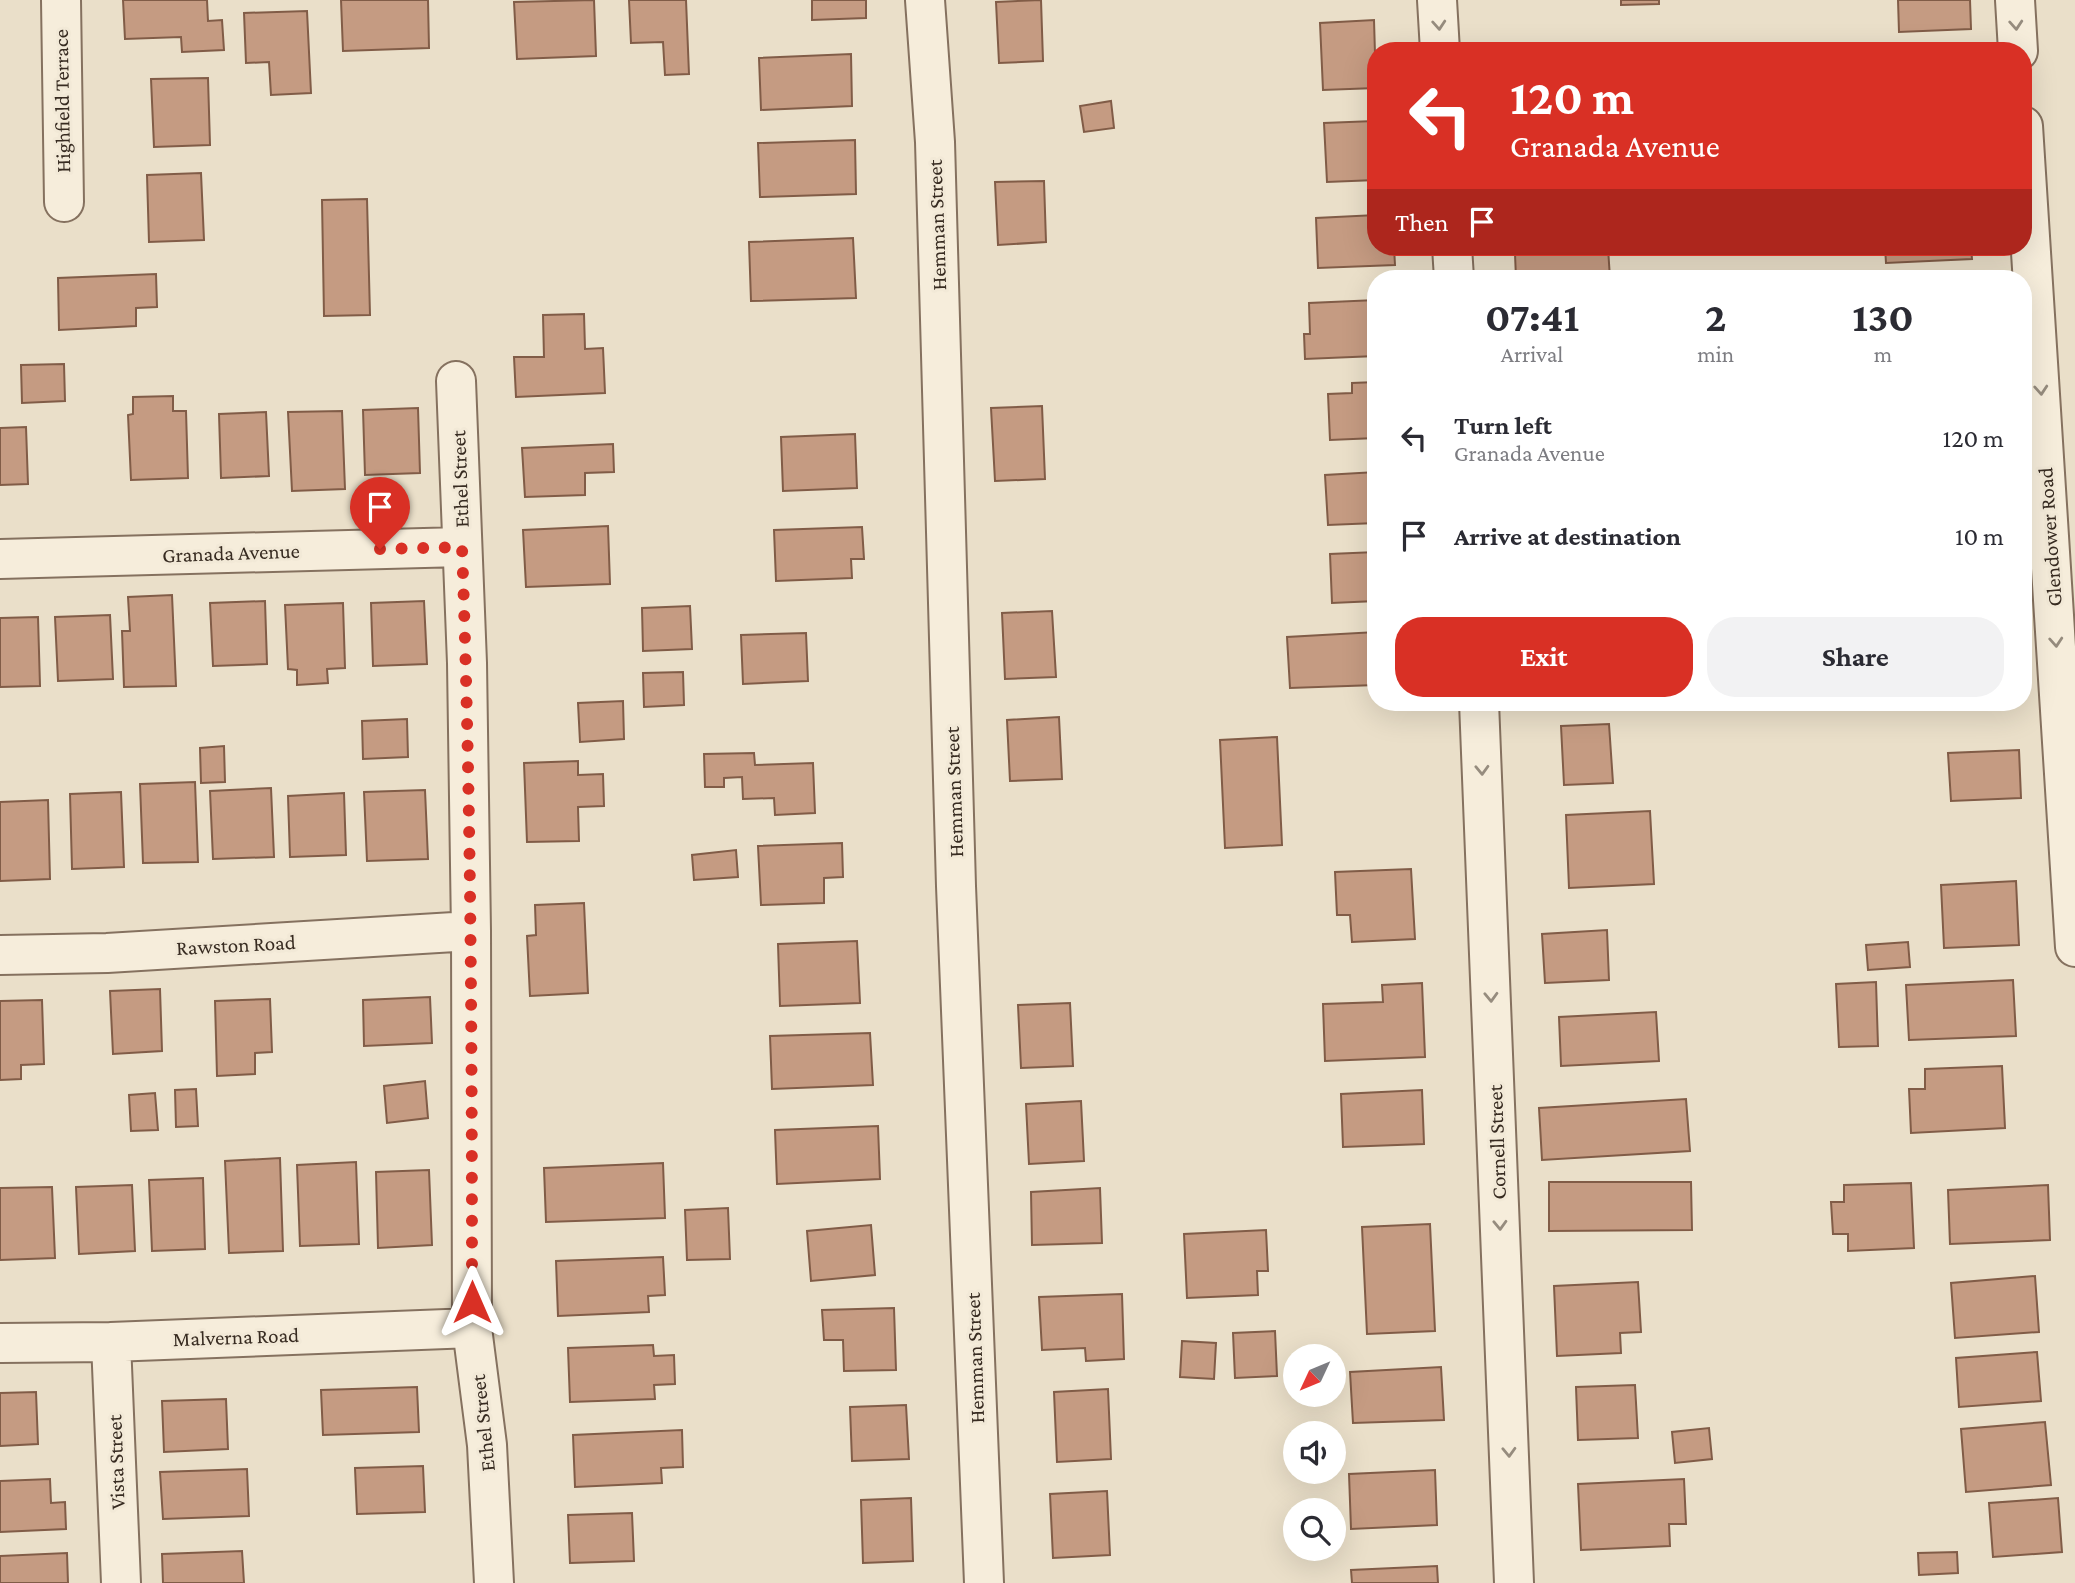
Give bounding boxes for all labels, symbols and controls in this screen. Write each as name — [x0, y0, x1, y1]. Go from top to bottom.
one-way arrow — [1431, 20, 1446, 31]
one-way arrow — [2008, 20, 2023, 31]
street label: Highfield Terrace — [49, 29, 75, 173]
icon: left — [1395, 70, 1486, 161]
text: 120 m — [1510, 70, 1634, 125]
text: Granada Avenue — [1510, 128, 1720, 164]
street label: Hemman Street — [923, 158, 951, 291]
icon: arrive — [1463, 203, 1501, 241]
text: Then — [1395, 208, 1449, 237]
text: 07:41 — [1485, 293, 1579, 340]
text: 2 — [1705, 293, 1726, 340]
text: 130 — [1852, 293, 1914, 340]
text: Arrival — [1501, 341, 1563, 367]
text: min — [1697, 341, 1734, 367]
text: m — [1874, 341, 1892, 367]
one-way arrow — [2033, 385, 2048, 396]
text: Turn left — [1454, 411, 1552, 440]
icon: left — [1395, 419, 1433, 457]
text: 120 m — [1943, 424, 2004, 453]
street label: Ethel Street — [446, 429, 474, 528]
text: Granada Avenue — [1454, 440, 1605, 466]
street label: Glendower Road — [2033, 467, 2067, 607]
pin — [350, 477, 410, 549]
icon: arrive — [361, 488, 399, 526]
icon: arrive — [1395, 517, 1433, 555]
text: Arrive at destination — [1454, 522, 1681, 551]
text: 10 m — [1955, 522, 2004, 551]
street label: Granada Avenue — [162, 539, 300, 567]
button: Exit — [1395, 617, 1693, 697]
button: Share — [1707, 617, 2004, 697]
one-way arrow — [2048, 636, 2063, 647]
street label: Hemman Street — [940, 725, 968, 858]
one-way arrow — [1475, 765, 1490, 776]
street label: Rawston Road — [176, 930, 296, 960]
one-way arrow — [1484, 992, 1499, 1003]
street label: Cornell Street — [1483, 1083, 1511, 1200]
one-way arrow — [1492, 1219, 1507, 1230]
position arrow — [435, 1265, 509, 1339]
street label: Hemman Street — [961, 1291, 989, 1424]
street label: Malverna Road — [172, 1323, 300, 1351]
north arrow — [1283, 1344, 1346, 1407]
map controls — [1283, 1344, 1346, 1561]
street label: Ethel Street — [466, 1372, 500, 1473]
street label: Vista Street — [102, 1413, 130, 1510]
button: sound — [1283, 1421, 1346, 1484]
one-way arrow — [1501, 1447, 1516, 1458]
button: search — [1283, 1498, 1346, 1561]

